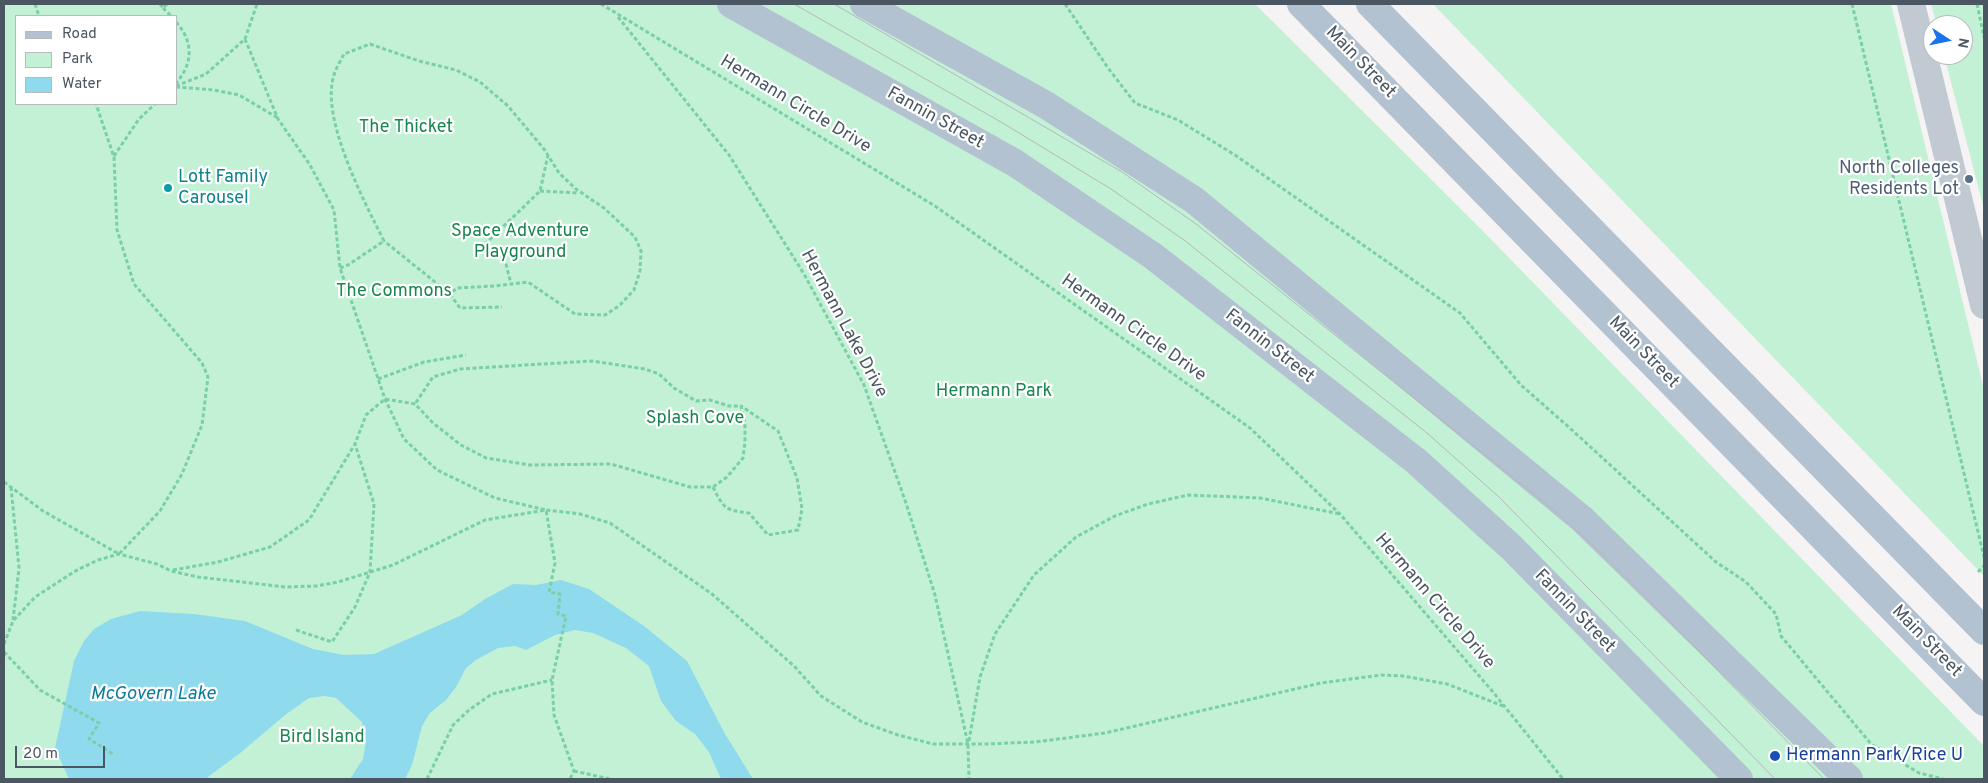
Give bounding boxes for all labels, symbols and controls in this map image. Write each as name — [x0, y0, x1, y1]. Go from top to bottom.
legend — [15, 15, 178, 105]
north arrow — [1923, 15, 1973, 65]
street label: Main Street — [1320, 22, 1400, 104]
text: Road — [62, 25, 97, 44]
text: N — [1953, 36, 1972, 49]
text: Park — [62, 50, 93, 69]
street label: Hermann Circle Drive — [716, 51, 874, 159]
text: Water — [62, 75, 101, 94]
street label: Fannin Street — [883, 84, 987, 154]
park label: The Thicket — [359, 117, 453, 139]
place label: North Colleges Residents Lot — [1839, 158, 1959, 200]
place label: Lott Family Carousel — [178, 167, 268, 210]
marker: North Colleges Residents Lot — [1963, 173, 1975, 185]
marker: Lott Family Carousel — [162, 182, 174, 194]
park label: Space Adventure Playground — [451, 221, 589, 264]
street label: Hermann Lake Drive — [795, 246, 891, 402]
street label: Hermann Circle Drive — [1056, 271, 1210, 387]
park label: The Commons — [336, 281, 452, 303]
street label: Fannin Street — [1220, 305, 1318, 389]
street label: Main Street — [1603, 312, 1683, 394]
park label: Hermann Park — [936, 381, 1052, 403]
park label: Splash Cove — [646, 408, 744, 430]
street label: Hermann Circle Drive — [1369, 530, 1499, 674]
street label: Fannin Street — [1529, 566, 1619, 658]
street label: Main Street — [1886, 601, 1966, 683]
water label: McGovern Lake — [90, 684, 216, 706]
park label: Bird Island — [279, 727, 365, 749]
scale bar — [18, 736, 108, 768]
text: 20 m — [23, 745, 58, 764]
place label: Hermann Park/Rice U — [1786, 745, 1963, 767]
marker: Hermann Park/Rice U — [1768, 749, 1782, 763]

